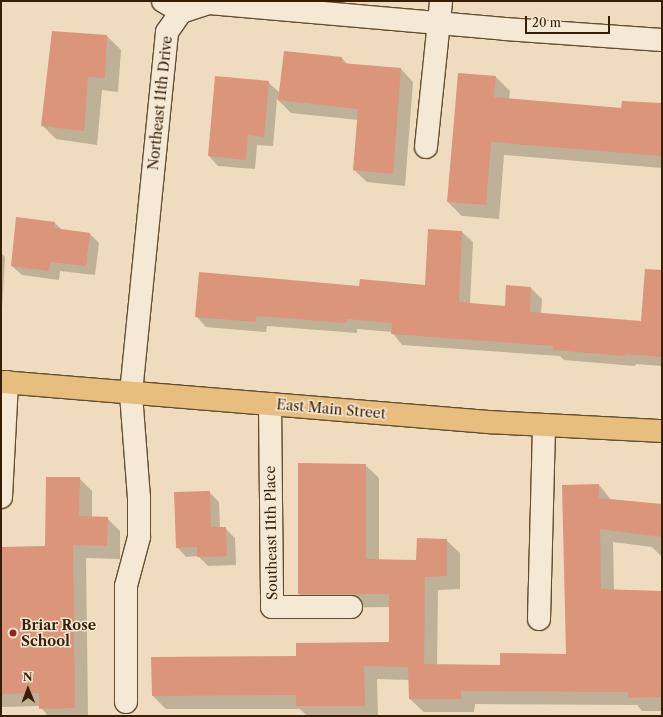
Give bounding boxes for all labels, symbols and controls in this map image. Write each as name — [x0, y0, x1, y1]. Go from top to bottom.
scale bar — [527, 8, 612, 34]
text: 20 m — [532, 15, 561, 30]
street label: Northeast 11th Drive — [145, 35, 175, 171]
street label: East Main Street — [276, 396, 386, 422]
street label: Southeast 11th Place — [261, 466, 281, 600]
place label: Briar Rose School — [21, 617, 96, 650]
marker: Briar Rose School — [8, 628, 18, 638]
north arrow — [8, 669, 48, 709]
text: N — [23, 670, 33, 684]

